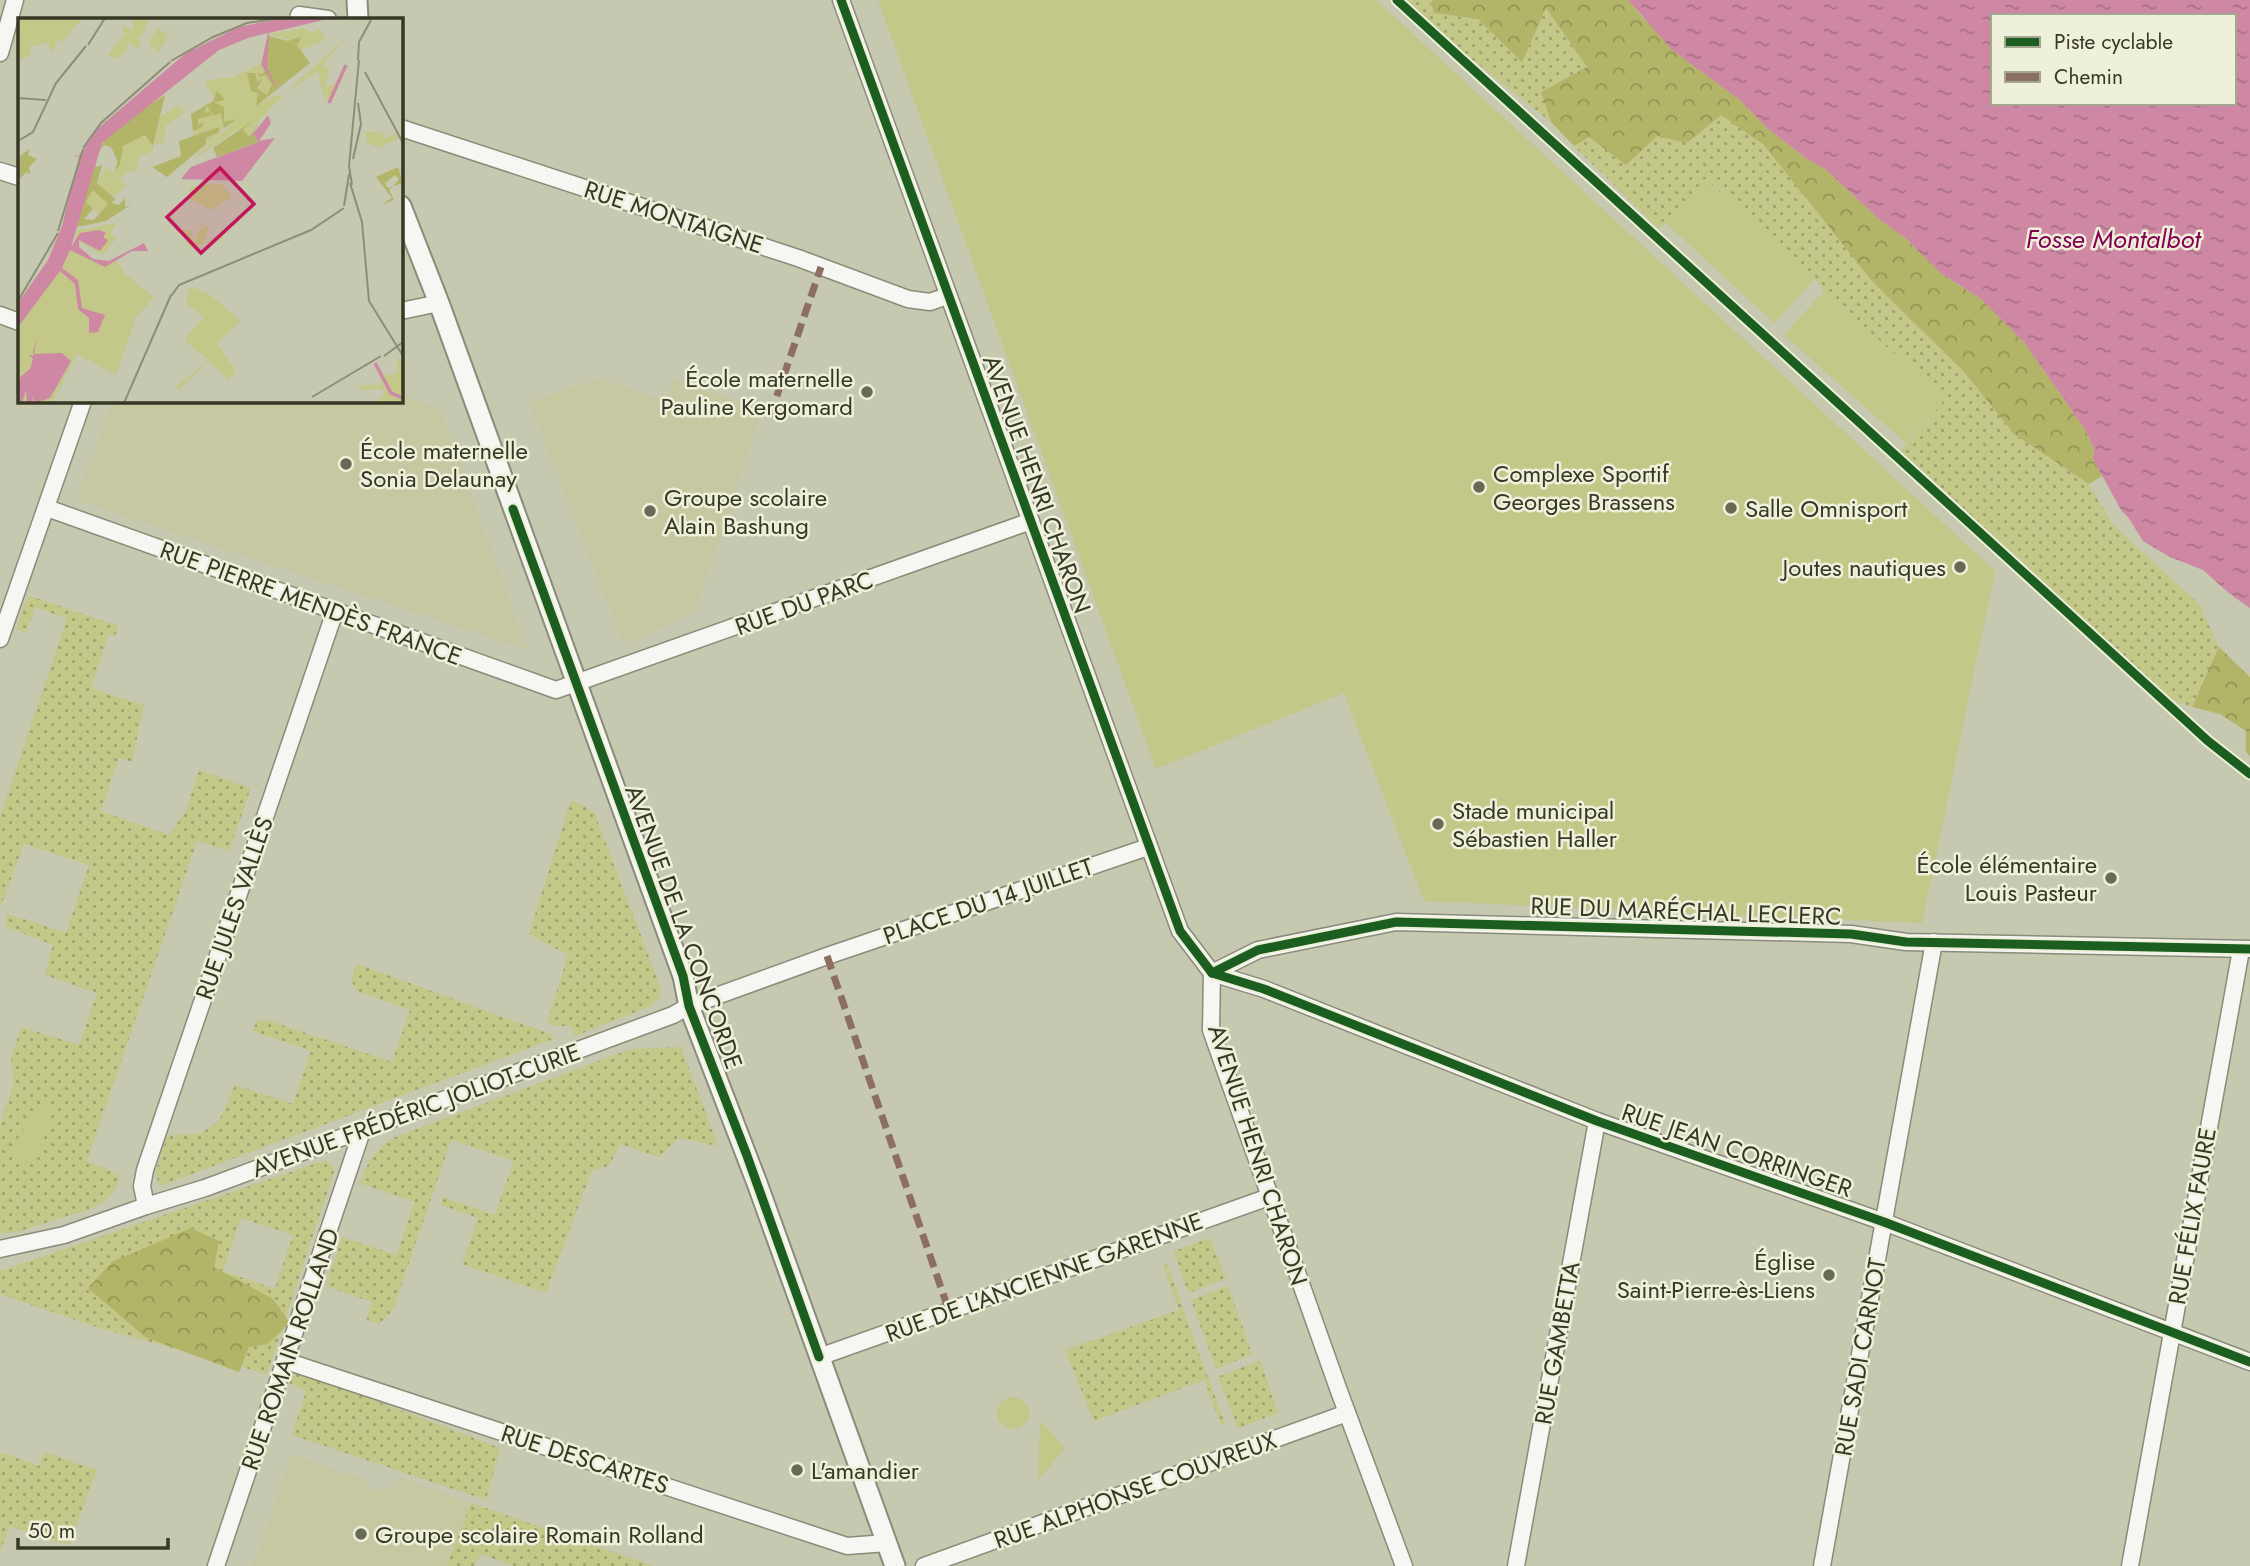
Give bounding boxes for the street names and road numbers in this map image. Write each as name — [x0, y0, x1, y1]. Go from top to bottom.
street label: RUE MONTAIGNE — [580, 172, 768, 262]
street label: AVENUE HENRI CHARON — [974, 350, 1100, 618]
street label: RUE PIERRE MENDÈS FRANCE — [155, 532, 467, 674]
street label: RUE DU PARC — [730, 562, 878, 644]
street label: AVENUE DE LA CONCORDE — [616, 780, 752, 1074]
street label: RUE JULES VALLÈS — [186, 812, 282, 1004]
street label: PLACE DU 14 JUILLET — [878, 849, 1098, 953]
street label: RUE DU MARÉCHAL LECLERC — [1530, 888, 1842, 934]
street label: AVENUE HENRI CHARON — [1199, 1020, 1317, 1290]
street label: AVENUE FRÉDÉRIC JOLIOT-CURIE — [247, 1034, 585, 1186]
street label: RUE JEAN CORRINGER — [1617, 1094, 1857, 1206]
street label: RUE FÉLIX FAURE — [2159, 1125, 2225, 1307]
street label: RUE DE L'ANCIENNE GARENNE — [880, 1203, 1208, 1351]
street label: RUE ROMAIN ROLLAND — [232, 1223, 348, 1475]
street label: RUE SADI CARNOT — [1825, 1255, 1895, 1459]
street label: RUE GAMBETTA — [1525, 1259, 1589, 1427]
street label: RUE DESCARTES — [497, 1415, 673, 1503]
street label: RUE ALPHONSE COUVREUX — [989, 1422, 1282, 1557]

